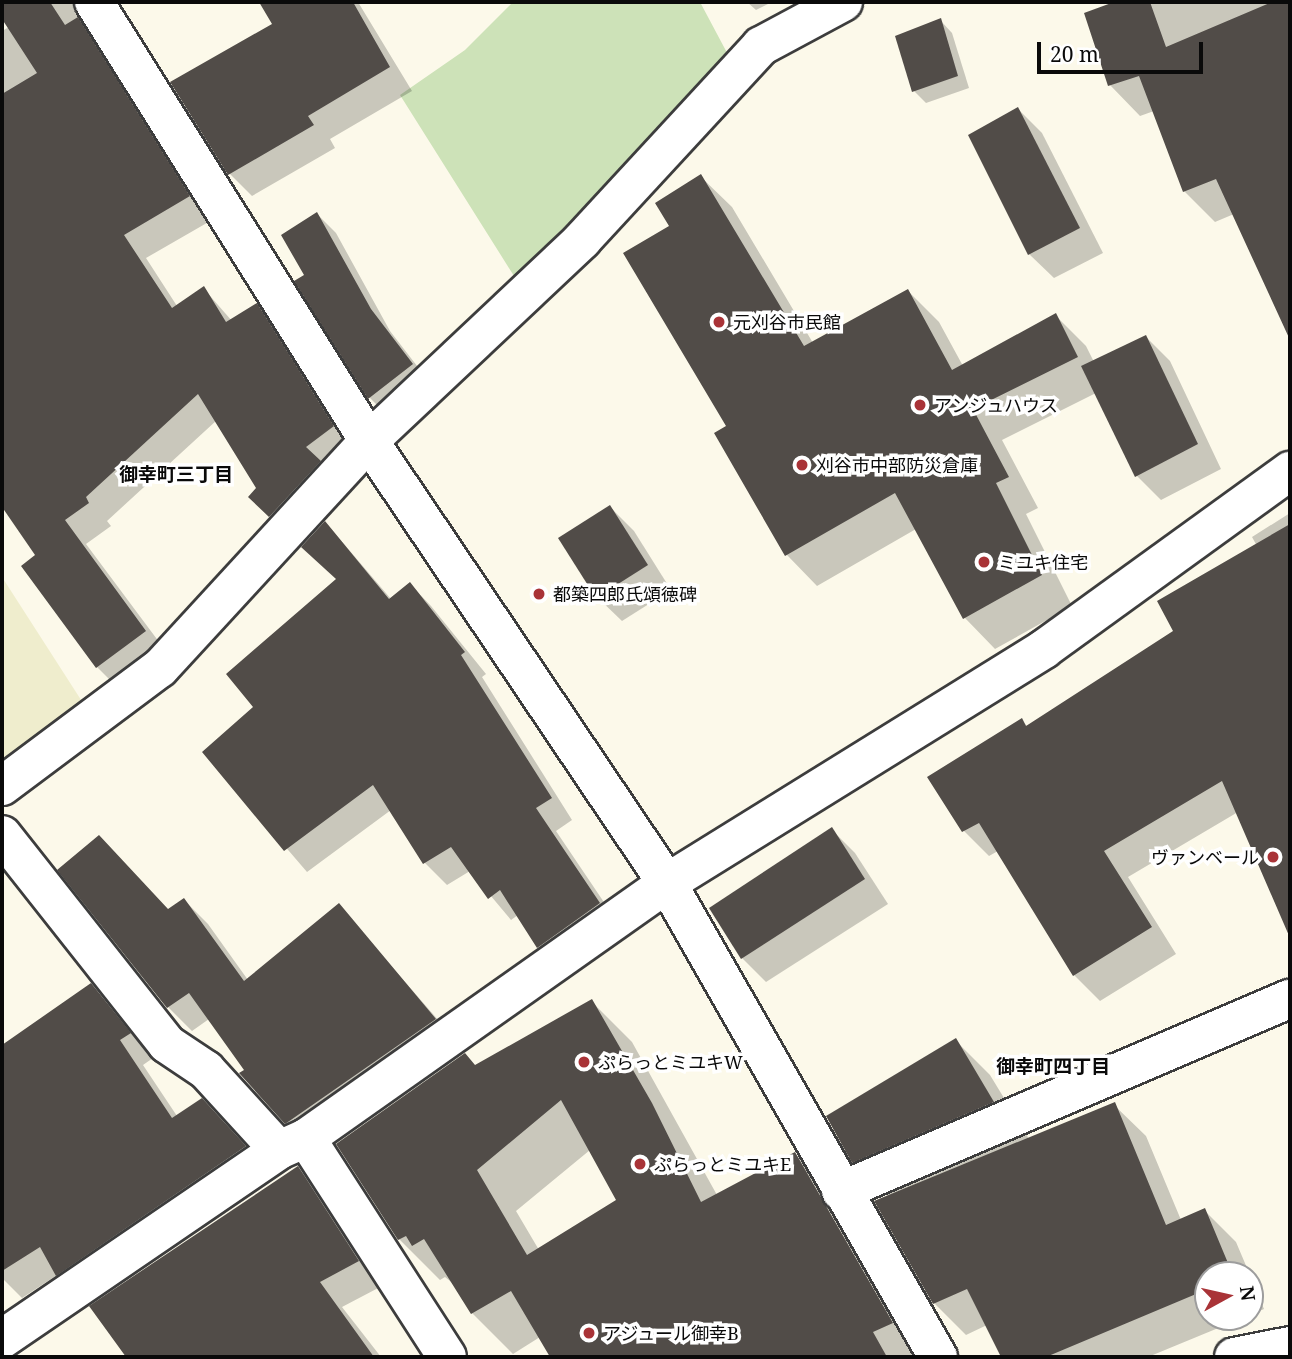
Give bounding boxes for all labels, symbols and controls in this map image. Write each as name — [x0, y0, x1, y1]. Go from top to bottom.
scale bar — [1040, 28, 1206, 72]
text: 20 m — [1050, 40, 1099, 68]
place label: 元刈谷市民館 — [733, 311, 841, 333]
marker: 元刈谷市民館 — [711, 314, 727, 330]
place label: アンジュハウス — [934, 394, 1060, 416]
marker: アンジュハウス — [912, 397, 928, 413]
place label: 刈谷市中部防災倉庫 — [816, 454, 978, 476]
marker: 刈谷市中部防災倉庫 — [794, 457, 810, 473]
district label: 御幸町三丁目 — [119, 464, 233, 486]
place label: ミユキ住宅 — [998, 551, 1088, 573]
marker: ミユキ住宅 — [976, 554, 992, 570]
place label: 都築四郎氏頌徳碑 — [553, 583, 697, 605]
marker: 都築四郎氏頌徳碑 — [531, 586, 547, 602]
place label: ヴァンベール — [1151, 846, 1259, 868]
marker: ヴァンベール — [1265, 849, 1281, 865]
place label: ぷらっとミユキW — [598, 1051, 743, 1073]
marker: ぷらっとミユキW — [576, 1054, 592, 1070]
district label: 御幸町四丁目 — [996, 1056, 1110, 1078]
place label: ぷらっとミユキE — [654, 1153, 791, 1175]
marker: ぷらっとミユキE — [632, 1156, 648, 1172]
north arrow — [1194, 1261, 1264, 1331]
text: N — [1234, 1284, 1262, 1303]
place label: アジュール御幸B — [603, 1322, 741, 1344]
marker: アジュール御幸B — [581, 1325, 597, 1341]

